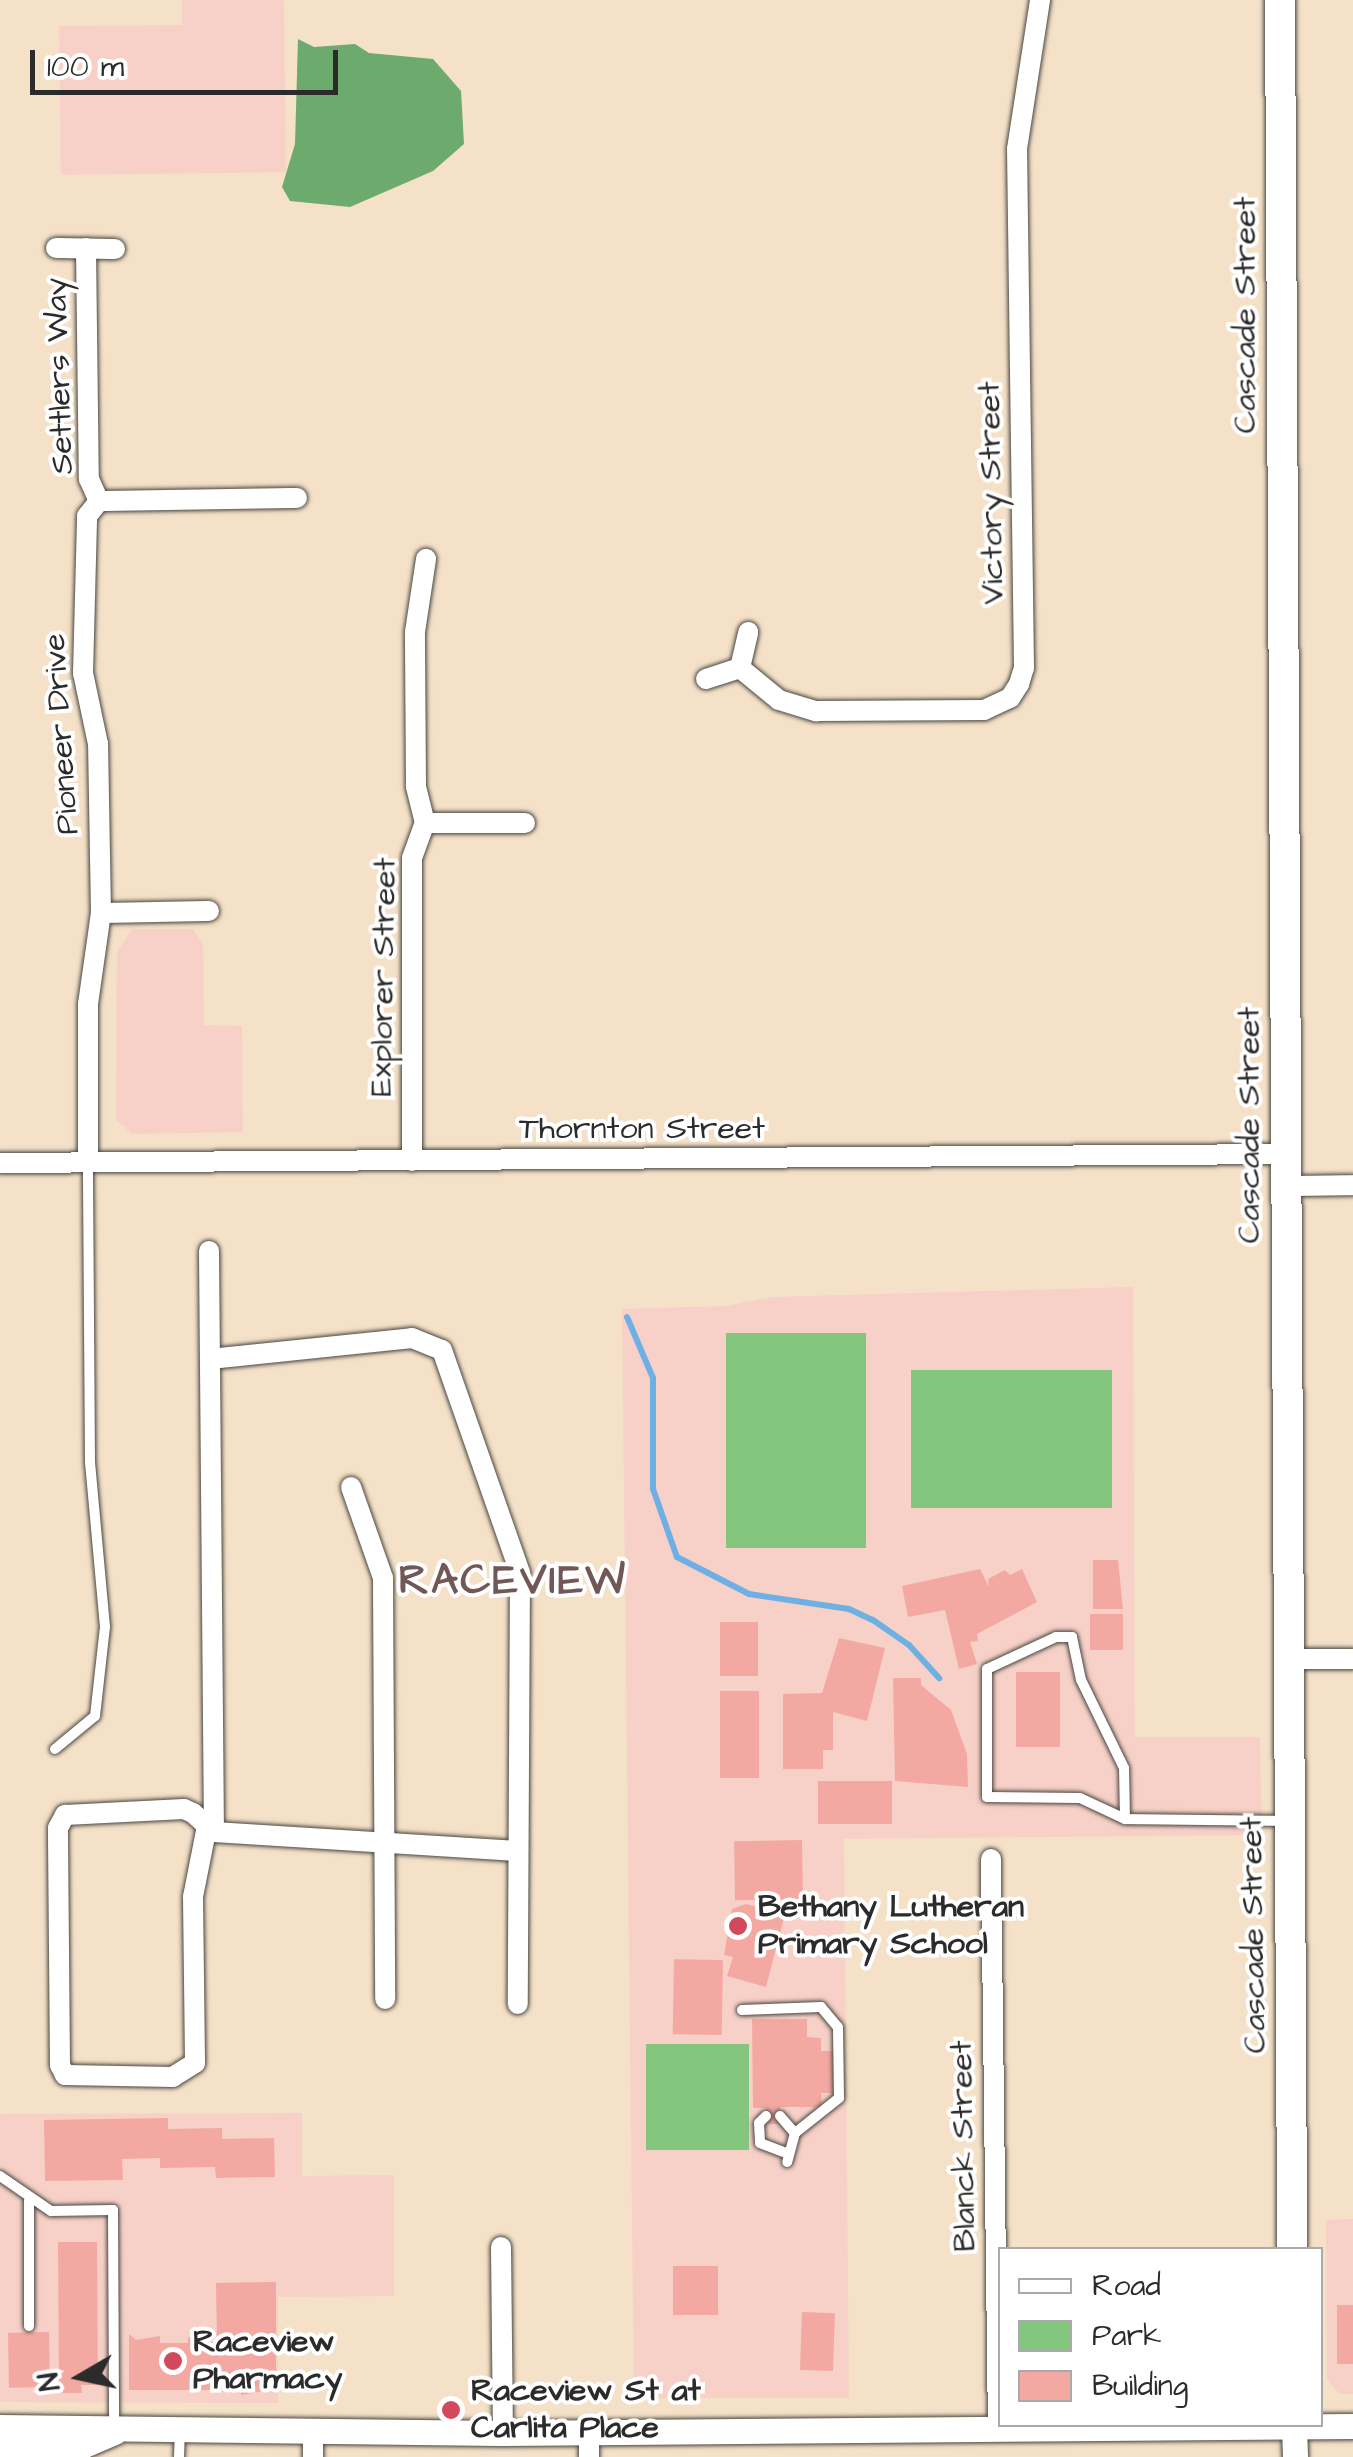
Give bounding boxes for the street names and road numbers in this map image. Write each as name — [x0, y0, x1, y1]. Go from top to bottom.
street label: Cascade Street — [1227, 197, 1265, 433]
street label: Settlers Way — [37, 277, 83, 475]
street label: Victory Street — [971, 381, 1013, 605]
street label: Pioneer Drive — [36, 632, 88, 836]
street label: Explorer Street — [363, 857, 405, 1097]
street label: Cascade Street — [1231, 1007, 1269, 1243]
street label: Thornton Street — [519, 1110, 765, 1148]
street label: Cascade Street — [1233, 1816, 1275, 2054]
street label: Blanck Street — [943, 2040, 985, 2252]

